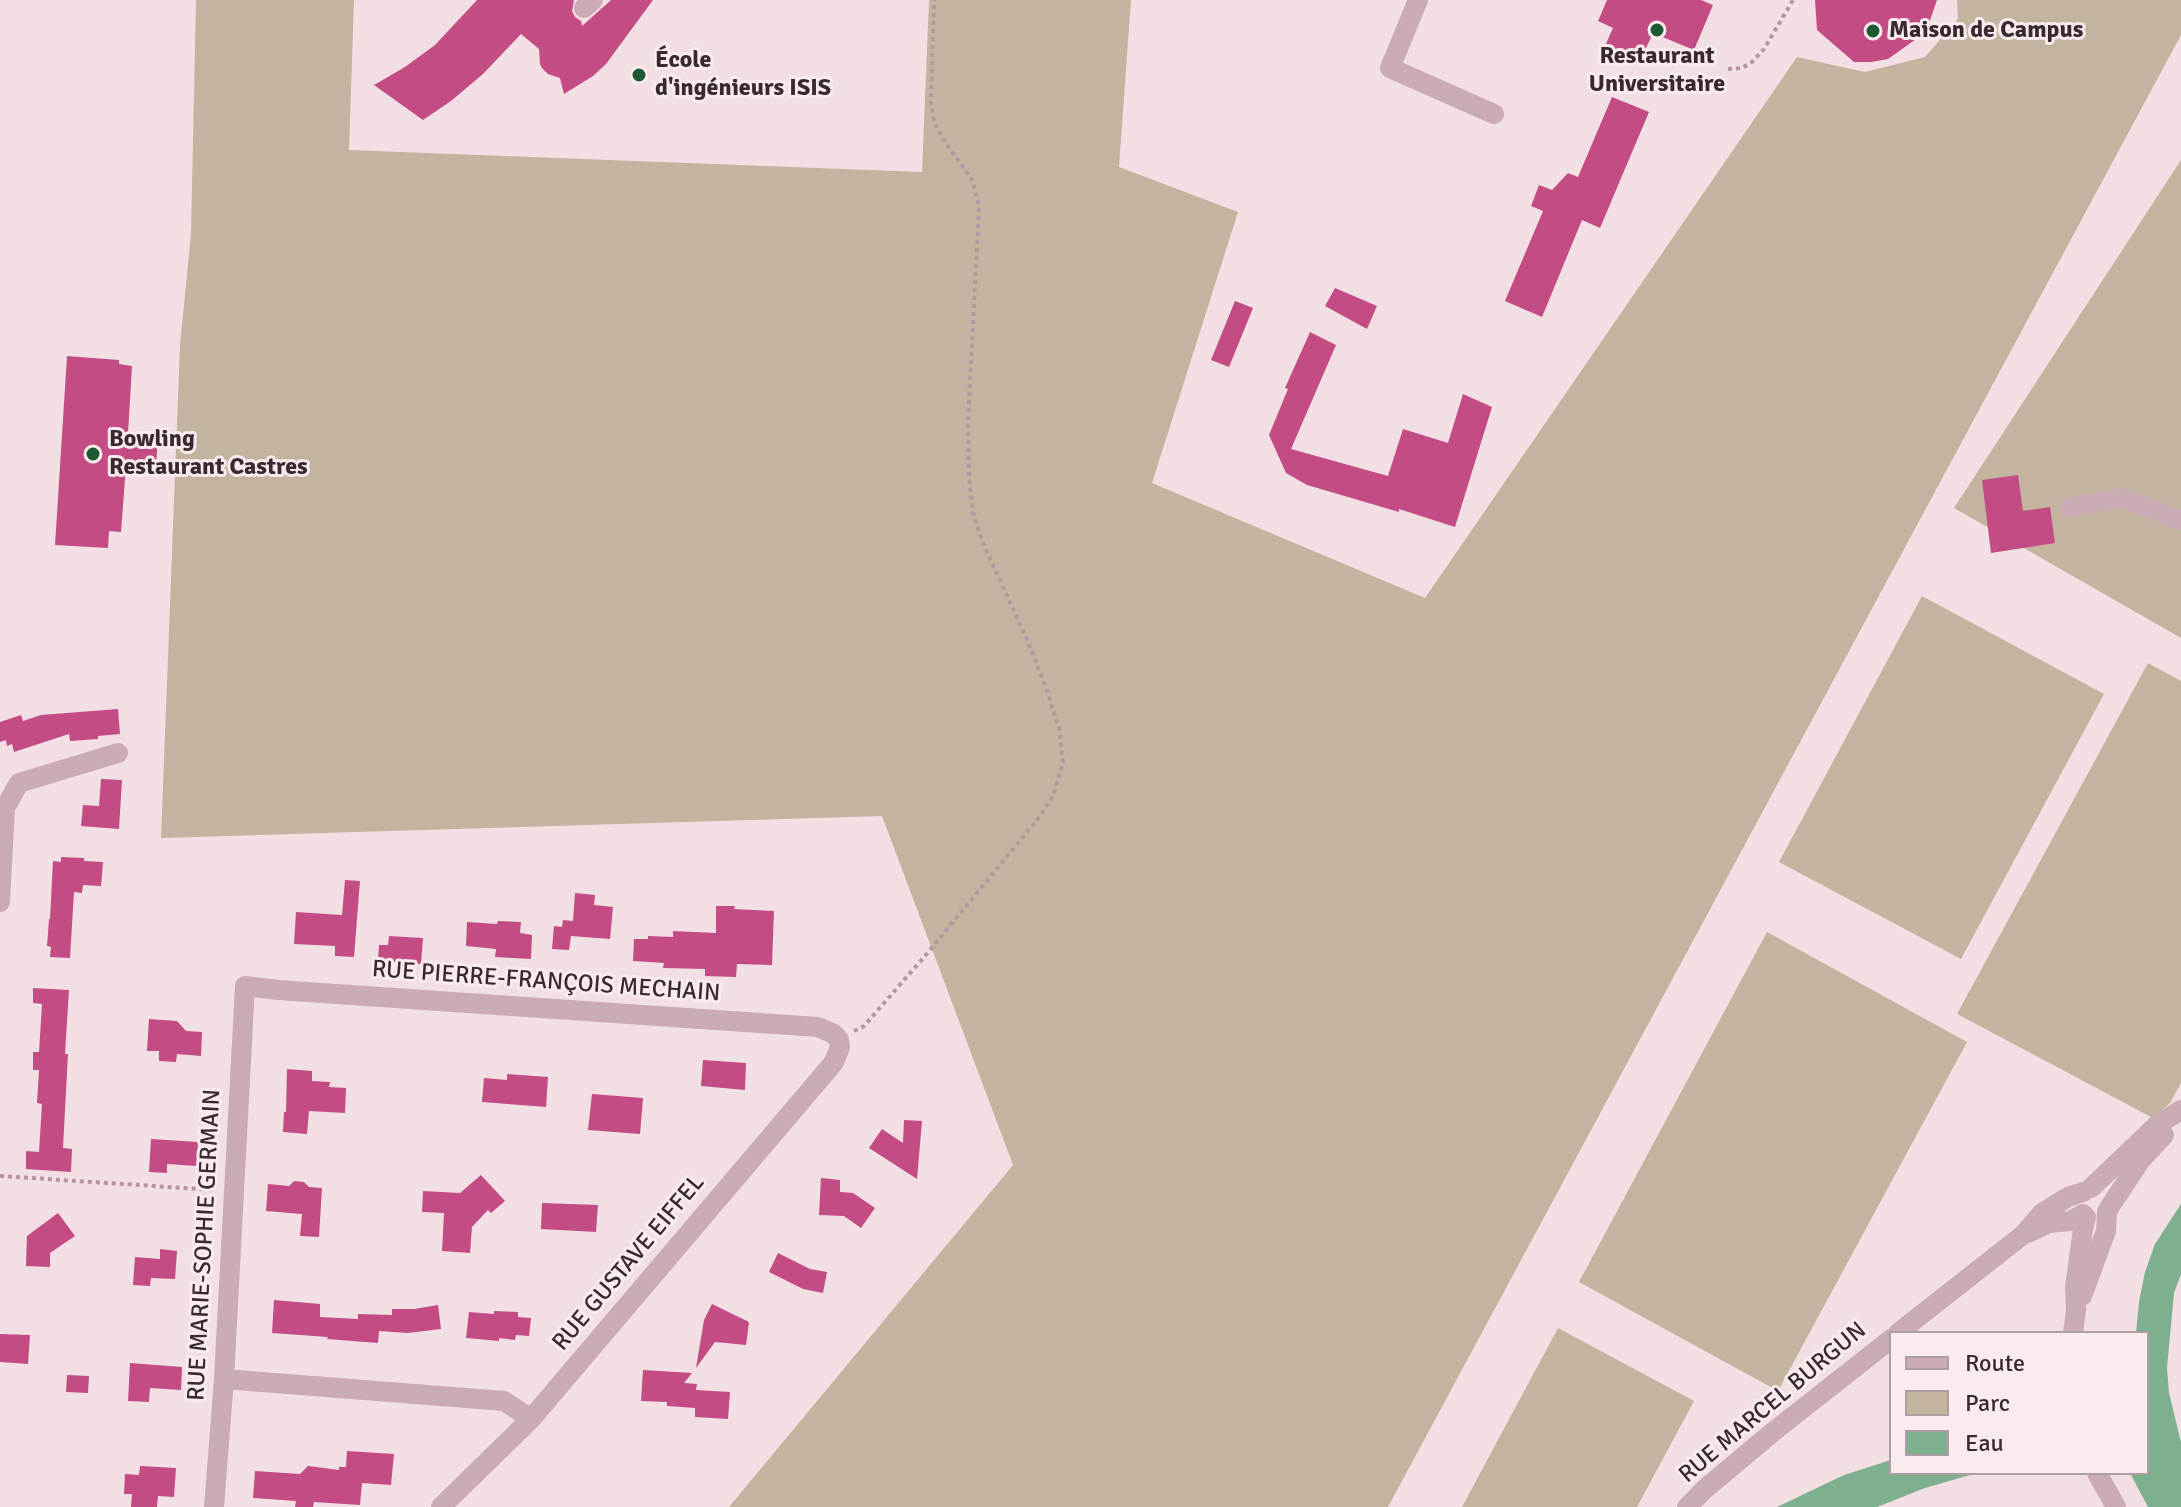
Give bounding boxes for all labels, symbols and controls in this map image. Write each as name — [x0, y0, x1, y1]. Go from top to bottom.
place label: Maison de Campus — [1889, 17, 2083, 45]
marker: Restaurant Universitaire — [1648, 21, 1666, 39]
marker: Maison de Campus — [1864, 22, 1882, 40]
place label: Restaurant Universitaire — [1589, 43, 1725, 99]
place label: École d'ingénieurs ISIS — [655, 47, 831, 103]
marker: École d'ingénieurs ISIS — [630, 66, 648, 84]
place label: Bowling Restaurant Castres — [109, 426, 308, 482]
marker: Bowling Restaurant Castres — [84, 445, 102, 463]
street label: RUE PIERRE-FRANÇOIS MECHAIN — [371, 955, 721, 1009]
street label: RUE MARIE-SOPHIE GERMAIN — [182, 1088, 228, 1402]
street label: RUE GUSTAVE EIFFEL — [547, 1169, 711, 1357]
street label: RUE MARCEL BURGUN — [1674, 1316, 1872, 1490]
legend — [1889, 1331, 2149, 1475]
text: Route — [1965, 1348, 2025, 1378]
text: Parc — [1965, 1388, 2010, 1418]
text: Eau — [1965, 1428, 2004, 1458]

